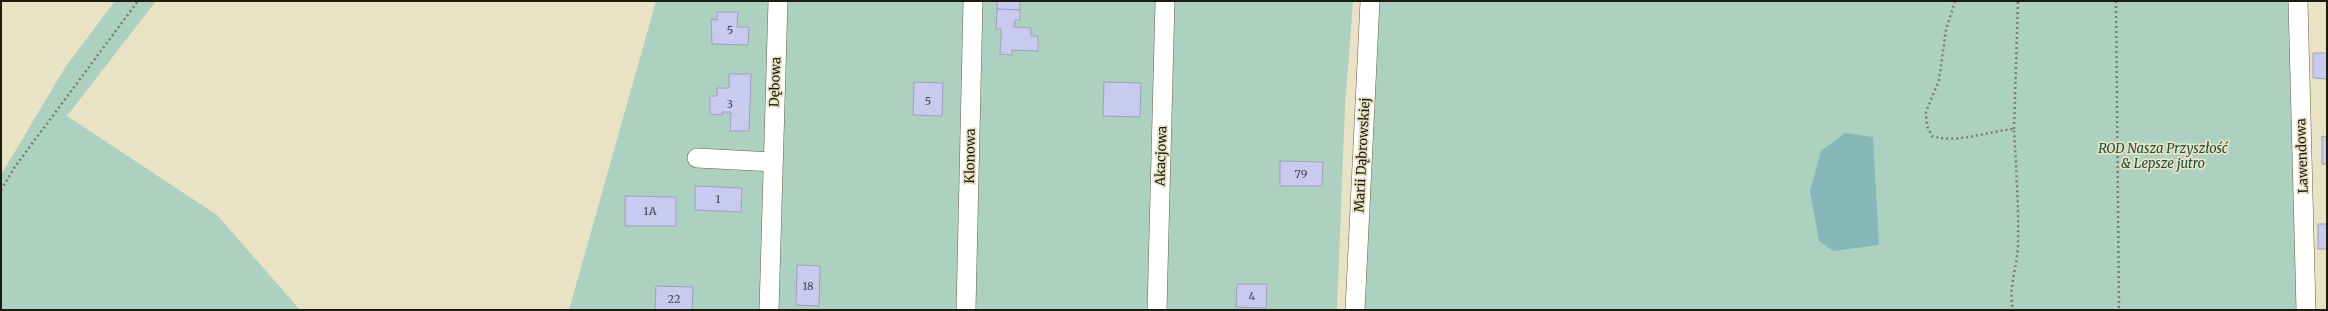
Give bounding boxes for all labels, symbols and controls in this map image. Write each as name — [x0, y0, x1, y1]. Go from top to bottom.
house number: 5 — [727, 23, 733, 37]
street label: Dębowa — [766, 56, 784, 107]
house number: 5 — [925, 94, 931, 108]
house number: 3 — [727, 97, 733, 111]
street label: Marii Dąbrowskiej — [1350, 97, 1374, 213]
street label: Lawendowa — [2292, 118, 2312, 194]
street label: Akacjowa — [1151, 125, 1171, 188]
street label: Klonowa — [961, 128, 979, 184]
park label: ROD Nasza Przyszłość & Lepsze jutro — [2098, 140, 2229, 172]
house number: 79 — [1295, 167, 1308, 181]
house number: 1 — [716, 192, 721, 206]
house number: 1A — [644, 204, 657, 218]
house number: 18 — [802, 279, 814, 293]
house number: 4 — [1249, 289, 1256, 303]
house number: 22 — [668, 292, 680, 306]

